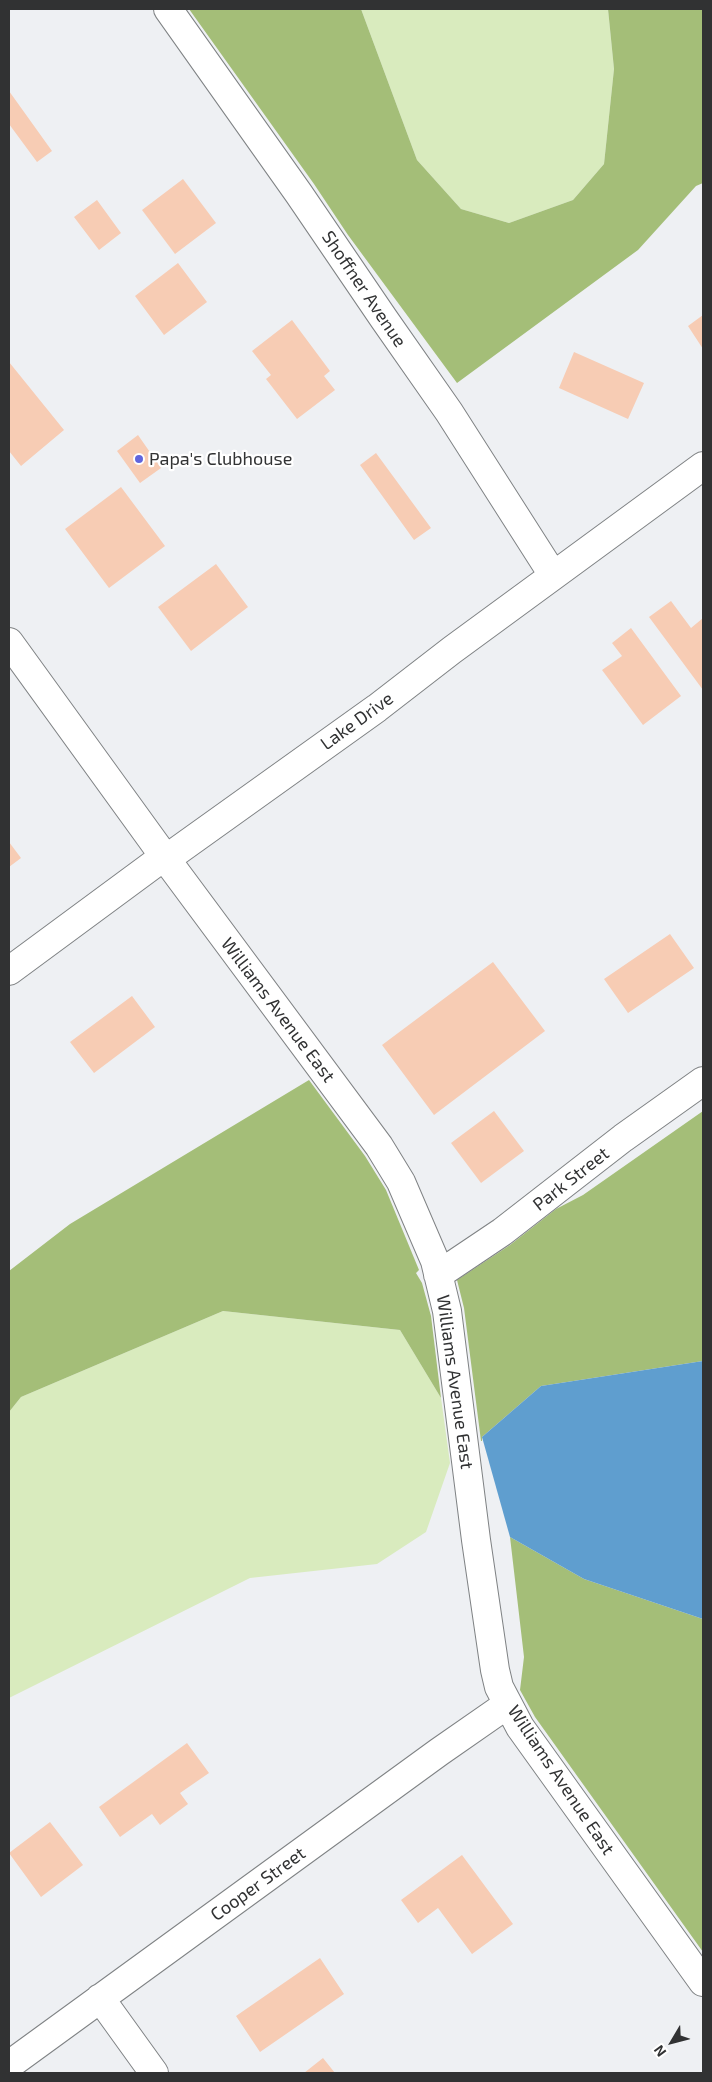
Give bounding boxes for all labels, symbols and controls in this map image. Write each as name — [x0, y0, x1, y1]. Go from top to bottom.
street label: Shoffner Avenue — [317, 227, 411, 351]
place label: Papa's Clubhouse — [149, 448, 292, 470]
marker: Papa's Clubhouse — [133, 453, 145, 465]
street label: Lake Drive — [316, 687, 398, 755]
street label: Williams Avenue East — [216, 933, 340, 1087]
street label: Park Street — [529, 1143, 613, 1215]
street label: Williams Avenue East — [432, 1293, 478, 1471]
street label: Williams Avenue East — [503, 1701, 619, 1859]
street label: Cooper Street — [206, 1842, 310, 1926]
north arrow — [647, 2017, 697, 2067]
text: N — [650, 2042, 669, 2060]

